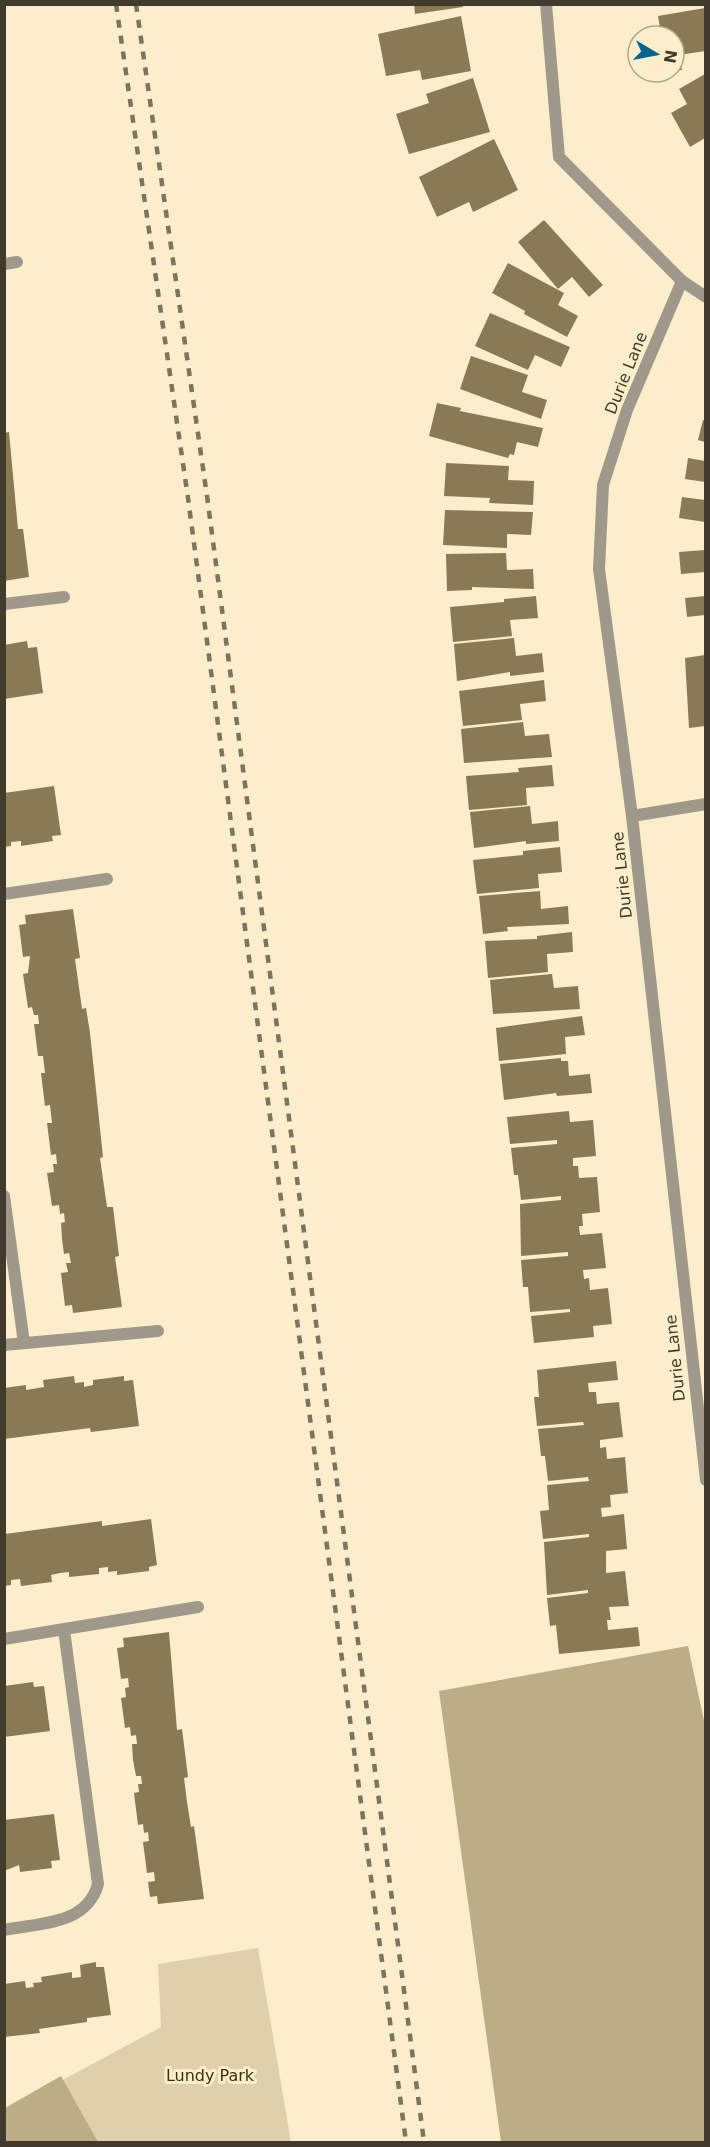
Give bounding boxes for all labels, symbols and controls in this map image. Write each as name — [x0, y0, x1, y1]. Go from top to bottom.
north arrow — [626, 24, 686, 84]
text: N — [660, 48, 681, 65]
street label: Durie Lane — [601, 329, 651, 417]
street label: Durie Lane — [608, 831, 636, 919]
street label: Durie Lane — [661, 1314, 689, 1402]
park label: Lundy Park — [166, 2066, 255, 2085]

